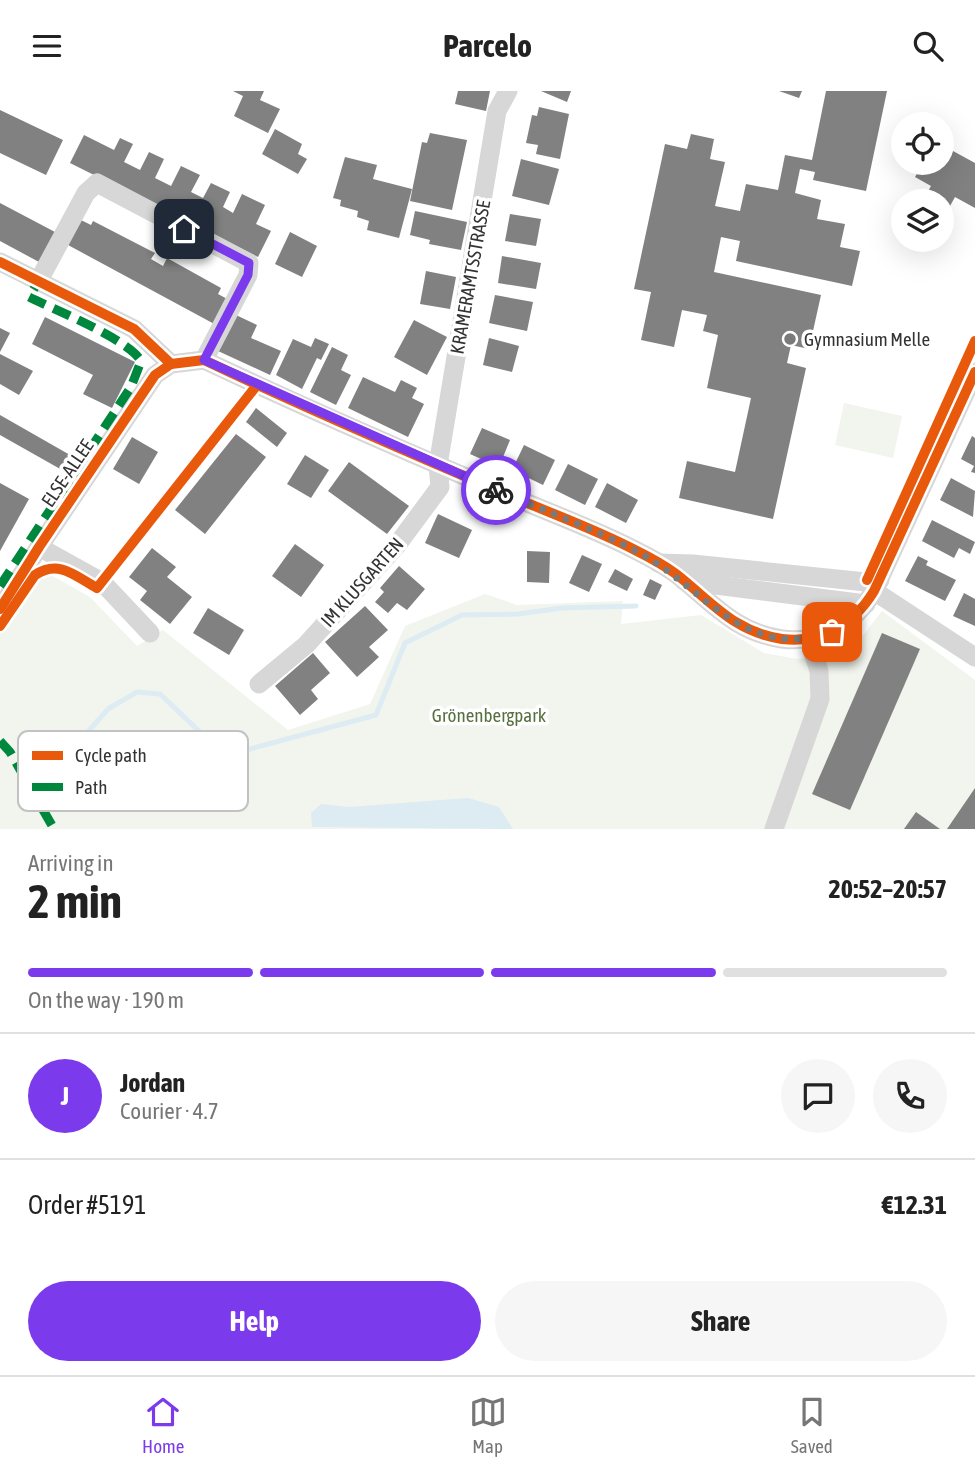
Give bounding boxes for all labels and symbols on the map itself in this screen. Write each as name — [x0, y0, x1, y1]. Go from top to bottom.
street label: KRAMERAMTSSTRASSE — [446, 198, 494, 356]
pin — [154, 199, 214, 259]
place label: Gymnasium Melle — [804, 328, 930, 350]
marker: Gymnasium Melle — [782, 331, 798, 347]
street label: ELSE-ALLEE — [36, 435, 98, 511]
courier — [461, 455, 531, 525]
street label: IM KLUSGARTEN — [316, 533, 408, 631]
pin — [802, 602, 862, 662]
park label: Grönenbergpark — [432, 704, 547, 726]
legend — [18, 731, 248, 811]
text: Cycle path — [75, 744, 147, 766]
text: Path — [75, 776, 107, 798]

